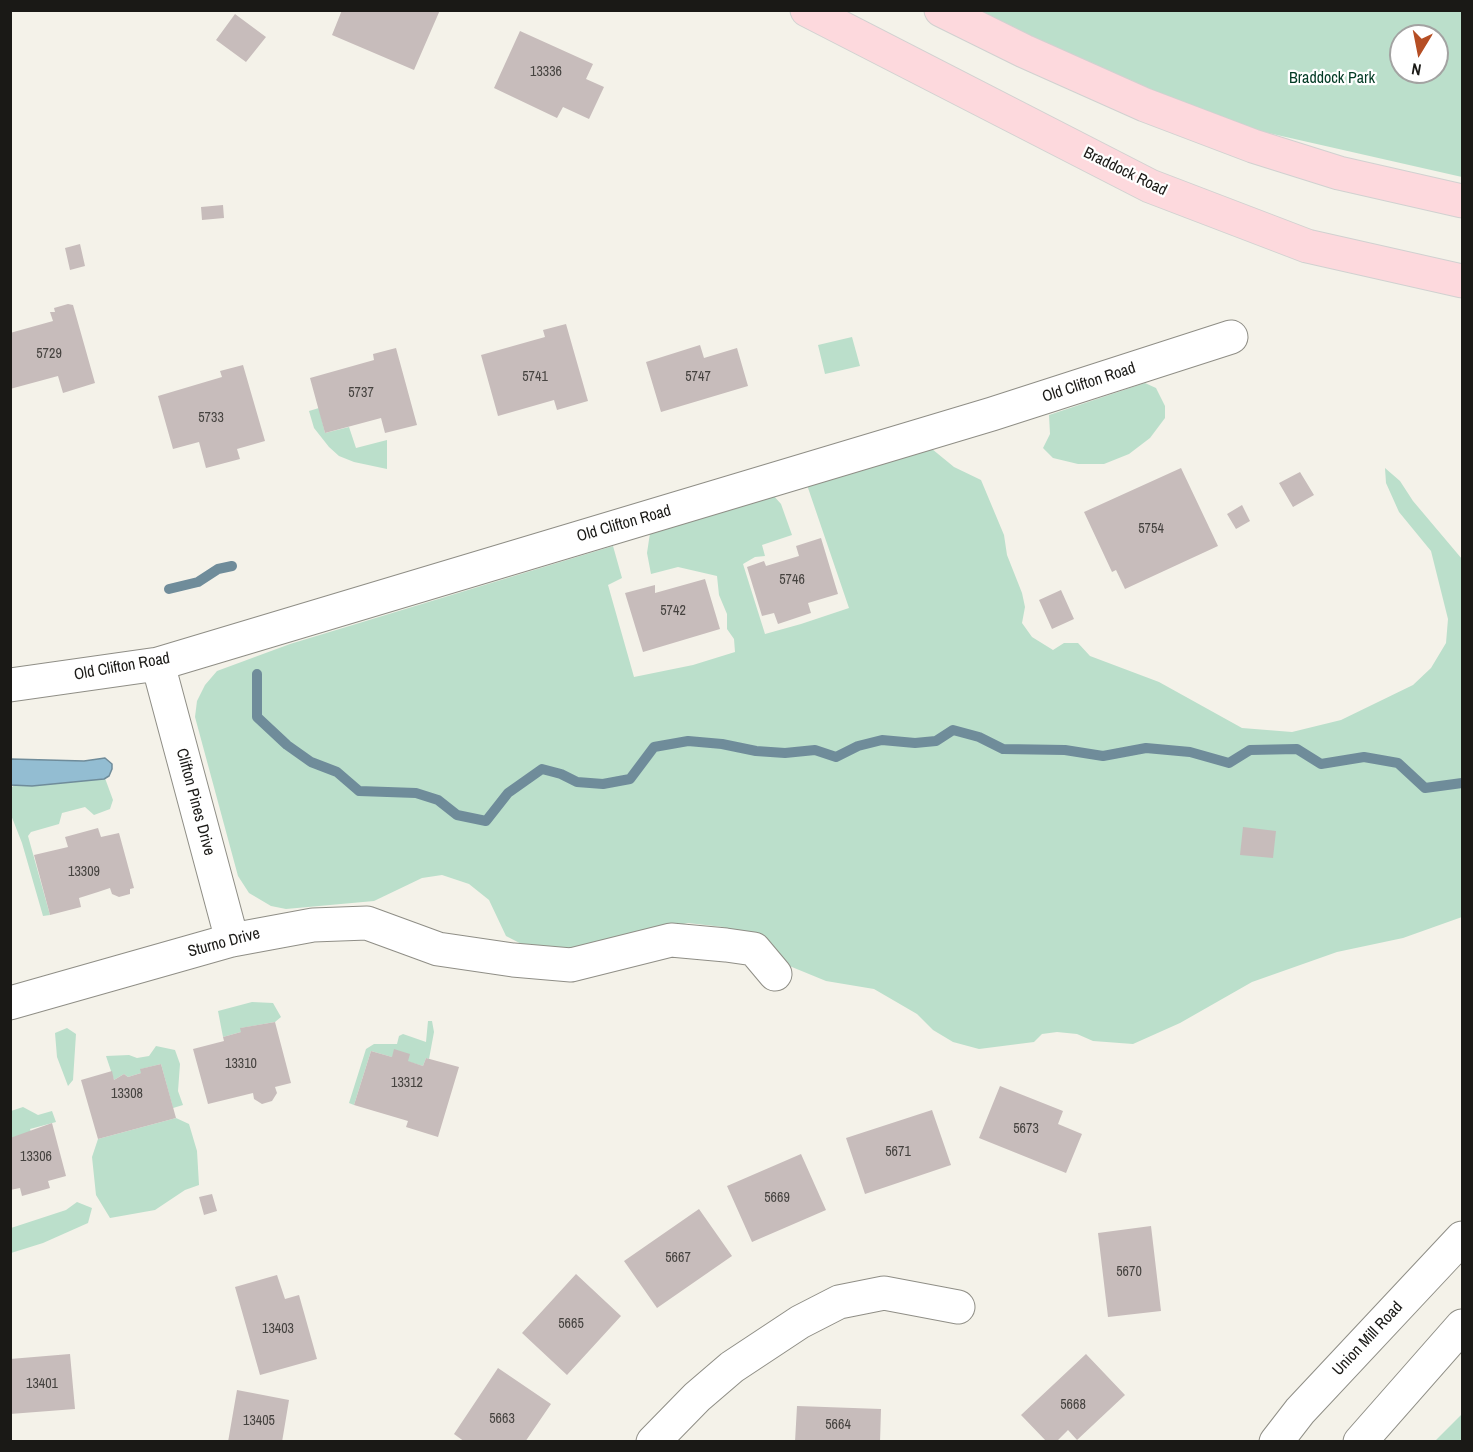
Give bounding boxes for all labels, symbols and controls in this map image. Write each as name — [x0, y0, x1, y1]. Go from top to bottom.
north arrow — [1389, 24, 1449, 84]
text: N — [1410, 58, 1423, 81]
house number: 13336 — [530, 64, 562, 80]
park label: Braddock Park — [1289, 69, 1375, 89]
street label: Braddock Road — [1080, 144, 1170, 200]
house number: 5729 — [36, 346, 62, 362]
street label: Old Clifton Road — [1040, 359, 1138, 407]
house number: 5741 — [522, 369, 548, 385]
house number: 5747 — [685, 369, 711, 385]
house number: 5737 — [348, 385, 374, 401]
house number: 5733 — [198, 410, 224, 426]
street label: Old Clifton Road — [575, 501, 673, 547]
house number: 5754 — [1138, 521, 1164, 537]
house number: 5746 — [779, 572, 805, 588]
house number: 5742 — [660, 603, 686, 619]
street label: Old Clifton Road — [73, 649, 171, 685]
street label: Clifton Pines Drive — [171, 746, 219, 858]
house number: 13309 — [68, 864, 100, 880]
street label: Sturno Drive — [186, 924, 262, 962]
house number: 13310 — [225, 1056, 257, 1072]
house number: 13312 — [391, 1075, 423, 1091]
house number: 13308 — [111, 1086, 143, 1102]
house number: 5673 — [1013, 1121, 1039, 1137]
house number: 5671 — [885, 1144, 911, 1160]
house number: 13306 — [20, 1149, 52, 1165]
house number: 5669 — [764, 1190, 790, 1206]
house number: 5667 — [665, 1250, 691, 1266]
house number: 5670 — [1116, 1264, 1142, 1280]
street label: Union Mill Road — [1329, 1298, 1407, 1380]
house number: 5665 — [558, 1316, 584, 1332]
house number: 13403 — [262, 1321, 294, 1337]
house number: 13401 — [26, 1376, 58, 1392]
house number: 5668 — [1060, 1397, 1086, 1413]
house number: 5663 — [489, 1411, 515, 1427]
house number: 13405 — [243, 1413, 275, 1429]
house number: 5664 — [825, 1417, 851, 1433]

